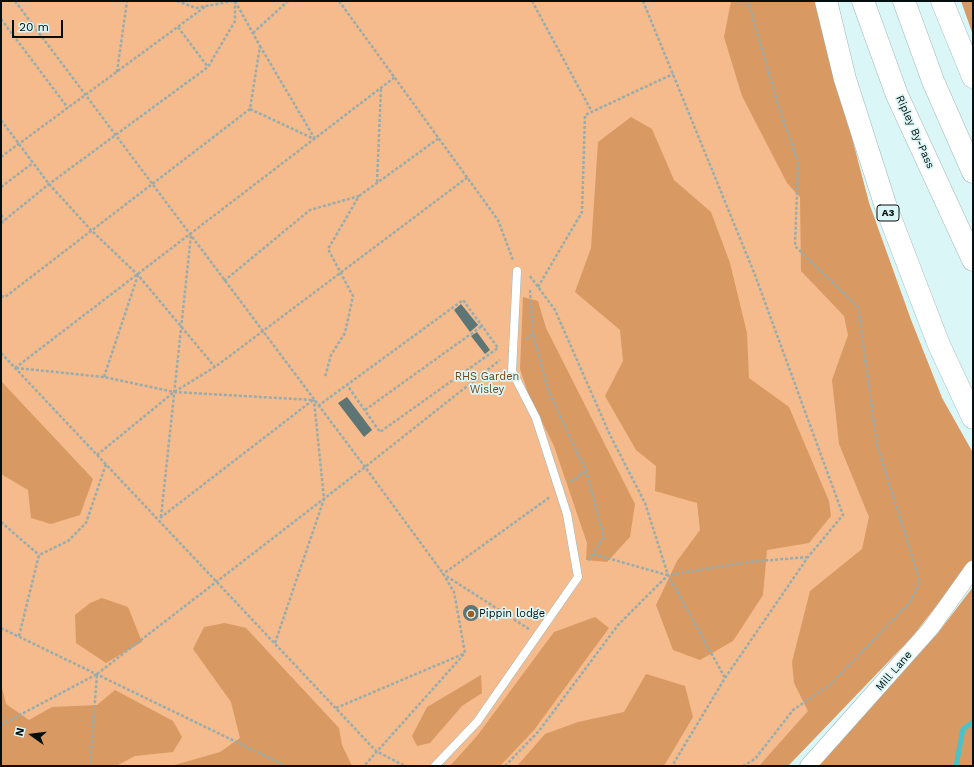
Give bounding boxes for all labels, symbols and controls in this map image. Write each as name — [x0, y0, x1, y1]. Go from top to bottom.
scale bar — [14, 12, 65, 38]
text: 20 m — [19, 20, 49, 34]
street label: Ripley By-Pass — [893, 93, 937, 171]
road number: A3 — [877, 205, 899, 221]
park label: RHS Garden Wisley — [455, 370, 519, 396]
place label: Pippin lodge — [479, 607, 545, 621]
marker: Pippin lodge — [466, 609, 476, 619]
street label: Mill Lane — [873, 648, 915, 694]
north arrow — [12, 715, 52, 755]
text: N — [13, 726, 27, 738]

